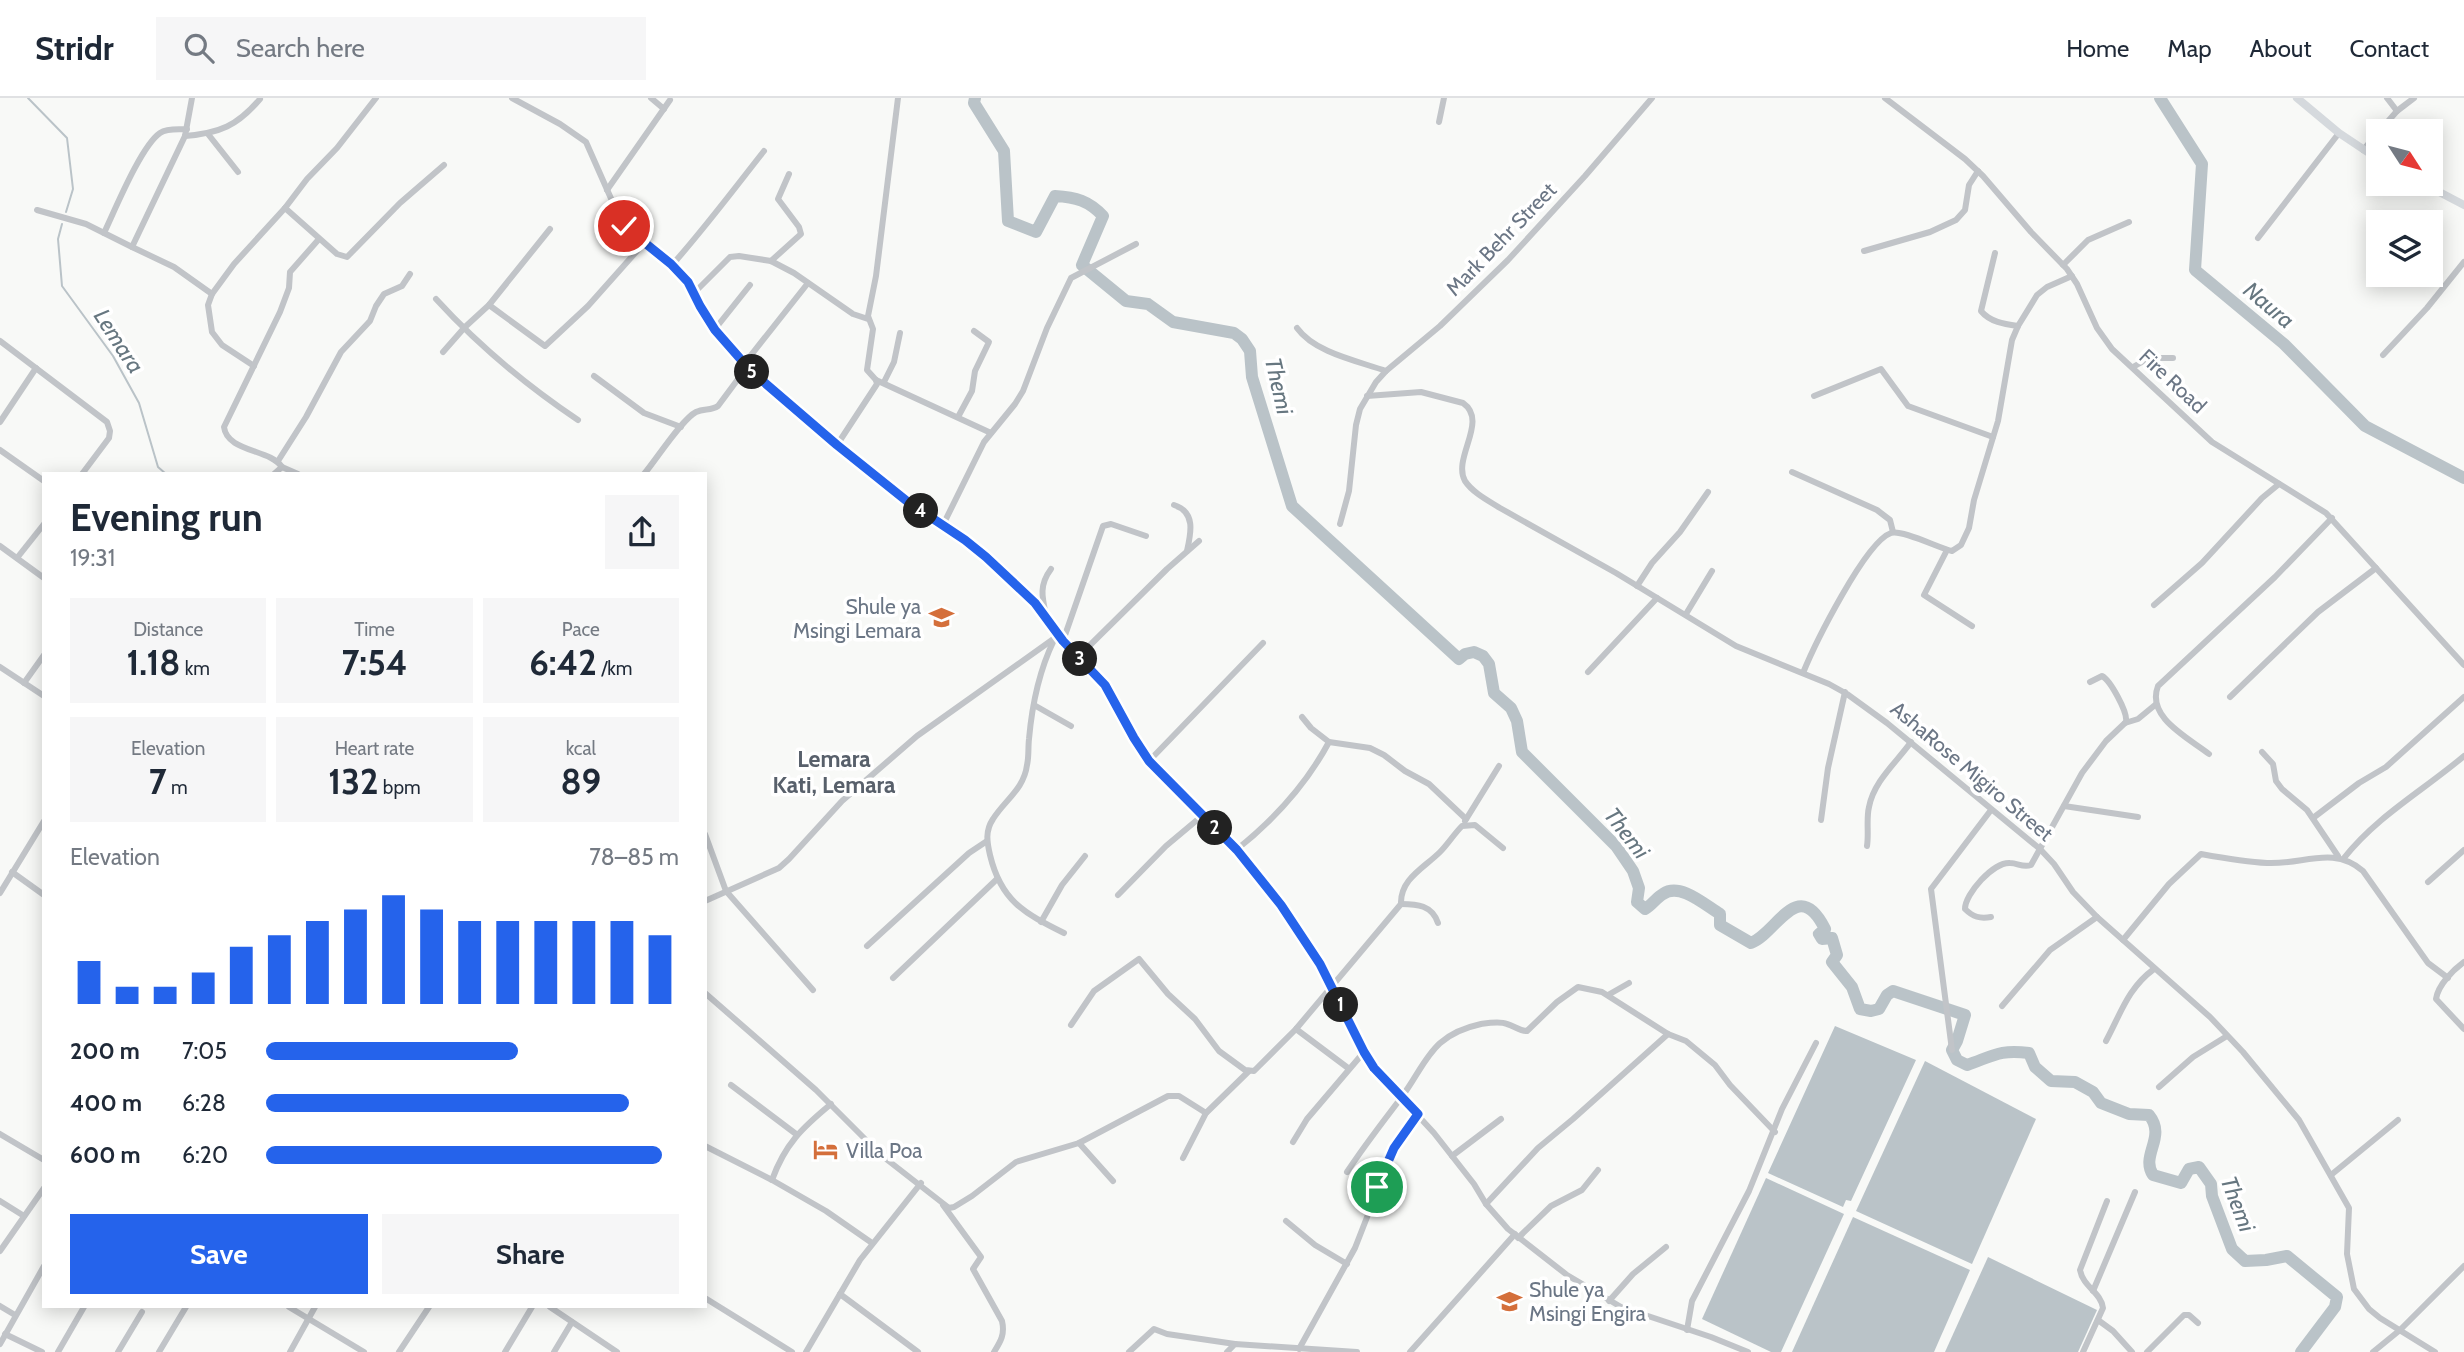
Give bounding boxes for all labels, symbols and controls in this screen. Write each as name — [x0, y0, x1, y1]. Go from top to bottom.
search box — [156, 17, 646, 80]
text: Stridr — [35, 28, 114, 68]
icon: search — [180, 29, 218, 67]
text: Search here — [236, 32, 365, 64]
text: Home — [2066, 34, 2129, 63]
text: Map — [2167, 34, 2212, 63]
text: About — [2250, 34, 2312, 63]
text: Contact — [2350, 34, 2429, 63]
north arrow — [2366, 119, 2443, 196]
map controls — [2366, 119, 2443, 287]
street label: Mark Behr Street — [1441, 177, 1561, 301]
pin — [594, 196, 654, 256]
icon: check — [605, 207, 643, 245]
button: layers — [2366, 210, 2443, 287]
water label: Naura — [2238, 276, 2300, 334]
water label: Lemara — [88, 304, 150, 378]
street label: Fire Road — [2134, 344, 2212, 418]
pin: 5 — [734, 354, 770, 390]
water label: Themi — [1259, 355, 1299, 418]
text: 5 — [746, 360, 757, 383]
text: Evening run — [70, 494, 263, 541]
pin: 4 — [904, 494, 939, 528]
button: share — [605, 495, 679, 569]
text: 4 — [915, 499, 926, 522]
text: 19:31 — [70, 544, 115, 572]
place label: Shule ya Msingi Lemara — [793, 594, 921, 643]
school or university icon: Shule ya Msingi Lemara — [927, 604, 955, 632]
text: Distance — [133, 618, 203, 641]
text: Time — [354, 618, 395, 641]
text: Pace — [562, 618, 600, 641]
text: 1.18 — [126, 641, 181, 684]
text: 7:54 — [341, 641, 408, 684]
text: 6:42 — [529, 641, 597, 684]
pin: 3 — [1062, 642, 1098, 676]
text: 3 — [1074, 647, 1085, 670]
text: km — [181, 657, 210, 680]
text: /km — [597, 657, 632, 680]
street label: AshaRose Migiro Street — [1886, 696, 2058, 846]
text: Elevation — [131, 737, 205, 760]
text: Heart rate — [335, 737, 414, 760]
text: kcal — [566, 737, 596, 760]
district label: Lemara Kati, Lemara — [772, 745, 896, 799]
text: 7 — [149, 760, 167, 803]
text: 132 — [328, 760, 379, 803]
text: 89 — [560, 760, 601, 803]
text: m — [167, 776, 188, 799]
text: bpm — [379, 776, 421, 799]
water label: Themi — [1598, 802, 1656, 865]
pin: 2 — [1198, 810, 1232, 846]
text: 2 — [1209, 816, 1220, 839]
text: Elevation — [70, 843, 160, 871]
text: 78–85 m — [589, 843, 679, 871]
pin: 1 — [1324, 988, 1358, 1023]
text: 1 — [1337, 993, 1344, 1016]
text: 200 m — [70, 1037, 140, 1065]
text: 7:05 — [182, 1037, 227, 1065]
text: 400 m — [70, 1089, 142, 1117]
text: 6:28 — [182, 1089, 226, 1117]
hotel icon: Villa Poa — [812, 1136, 840, 1164]
place label: Villa Poa — [846, 1138, 922, 1163]
text: 600 m — [70, 1141, 141, 1169]
text: 6:20 — [182, 1141, 228, 1169]
pin — [1347, 1157, 1407, 1217]
icon: arrive — [1358, 1168, 1396, 1206]
water label: Themi — [2215, 1172, 2262, 1237]
button: Save — [70, 1214, 368, 1294]
button: Share — [382, 1214, 679, 1294]
place label: Shule ya Msingi Engira — [1529, 1277, 1646, 1326]
school or university icon: Shule ya Msingi Engira — [1495, 1287, 1523, 1315]

